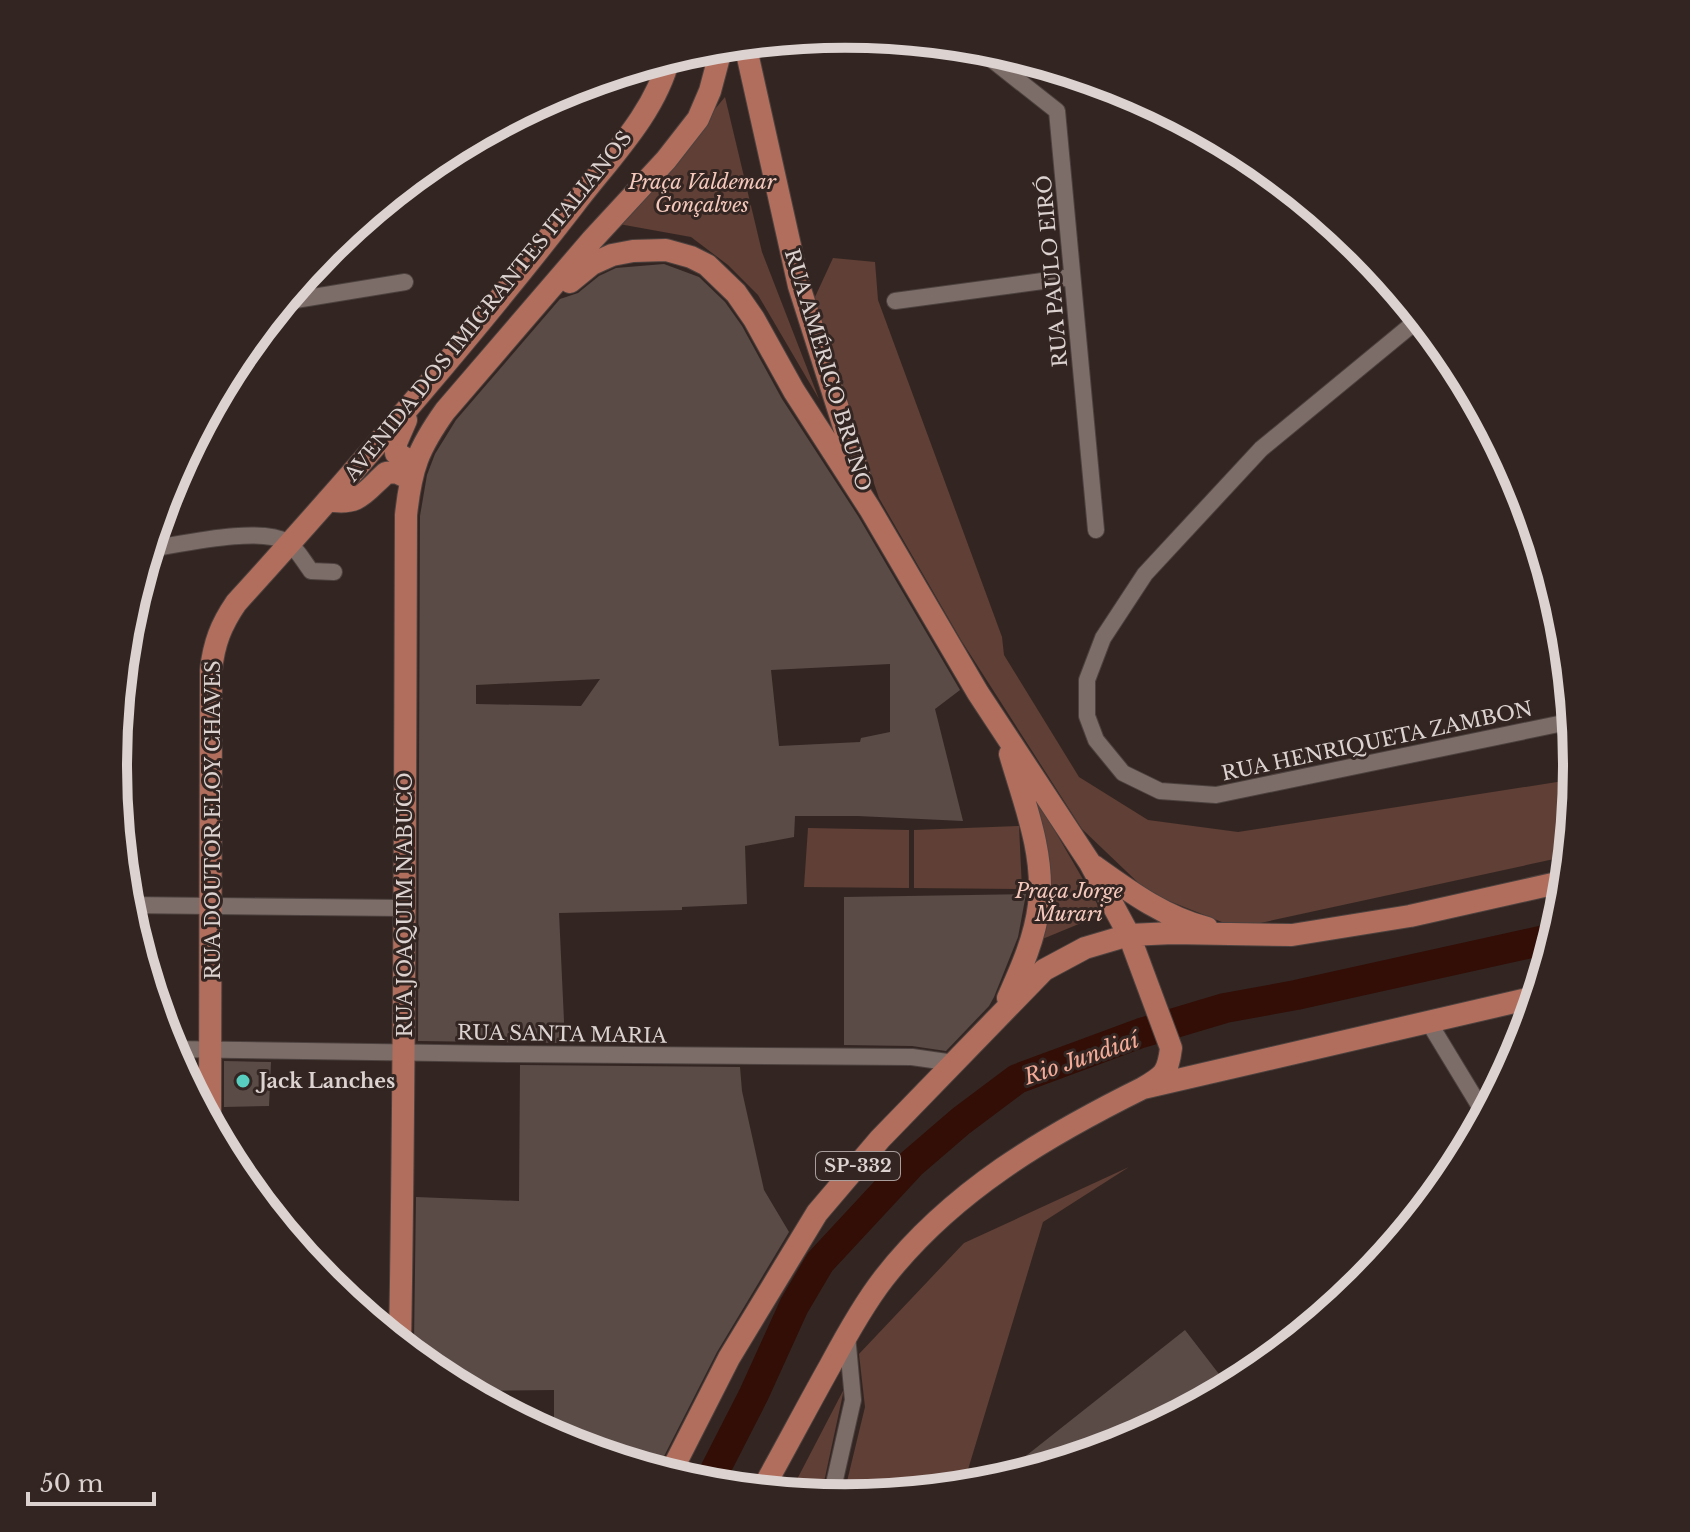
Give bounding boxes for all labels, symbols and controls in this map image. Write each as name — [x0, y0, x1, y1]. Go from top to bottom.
street label: AVENIDA DOS IMIGRANTES ITALIANOS — [339, 126, 637, 487]
park label: Praça Valdemar Gonçalves — [627, 170, 777, 217]
street label: RUA PAULO EIRÓ — [1031, 174, 1072, 368]
street label: RUA AMÉRICO BRUNO — [780, 246, 877, 494]
street label: RUA DOUTOR ELOY CHAVES — [201, 660, 225, 980]
street label: RUA HENRIQUETA ZAMBON — [1219, 696, 1535, 786]
street label: RUA JOAQUIM NABUCO — [393, 772, 417, 1038]
park label: Praça Jorge Murari — [1014, 879, 1123, 926]
street label: RUA SANTA MARIA — [457, 1020, 668, 1048]
water label: Rio Jundiaí — [1019, 1025, 1145, 1091]
place label: Jack Lanches — [255, 1069, 395, 1093]
marker: Jack Lanches — [234, 1072, 252, 1090]
road number: SP-332 — [816, 1152, 900, 1180]
scale bar — [28, 1456, 154, 1506]
text: 50 m — [40, 1469, 104, 1498]

